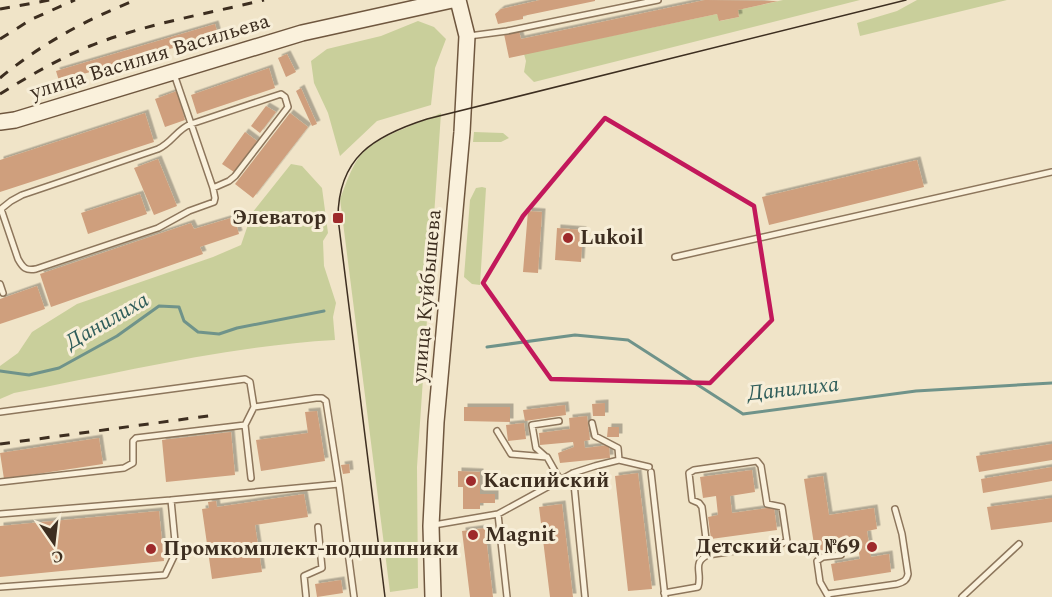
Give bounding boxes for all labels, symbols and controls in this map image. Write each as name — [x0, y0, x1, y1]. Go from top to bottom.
street label: улица Василия Васильева — [25, 5, 274, 109]
place label: Элеватор — [232, 202, 326, 234]
street label: улица Куйбышева — [403, 207, 451, 385]
marker: Элеватор — [331, 211, 345, 225]
place label: Lukoil — [580, 222, 644, 254]
marker: Lukoil — [561, 231, 575, 245]
water label: Данилиха — [58, 284, 155, 359]
water label: Данилиха — [744, 368, 841, 410]
place label: Каспийский — [483, 465, 609, 497]
marker: Каспийский — [464, 474, 478, 488]
north arrow — [24, 513, 84, 573]
place label: Magnit — [485, 519, 556, 551]
marker: Magnit — [466, 528, 480, 542]
place label: Детский сад №69 — [696, 531, 860, 563]
place label: Промкомплект-подшипники — [163, 533, 459, 565]
marker: Детский сад №69 — [865, 540, 879, 554]
marker: Промкомплект-подшипники — [144, 542, 158, 556]
text: С — [49, 544, 66, 570]

